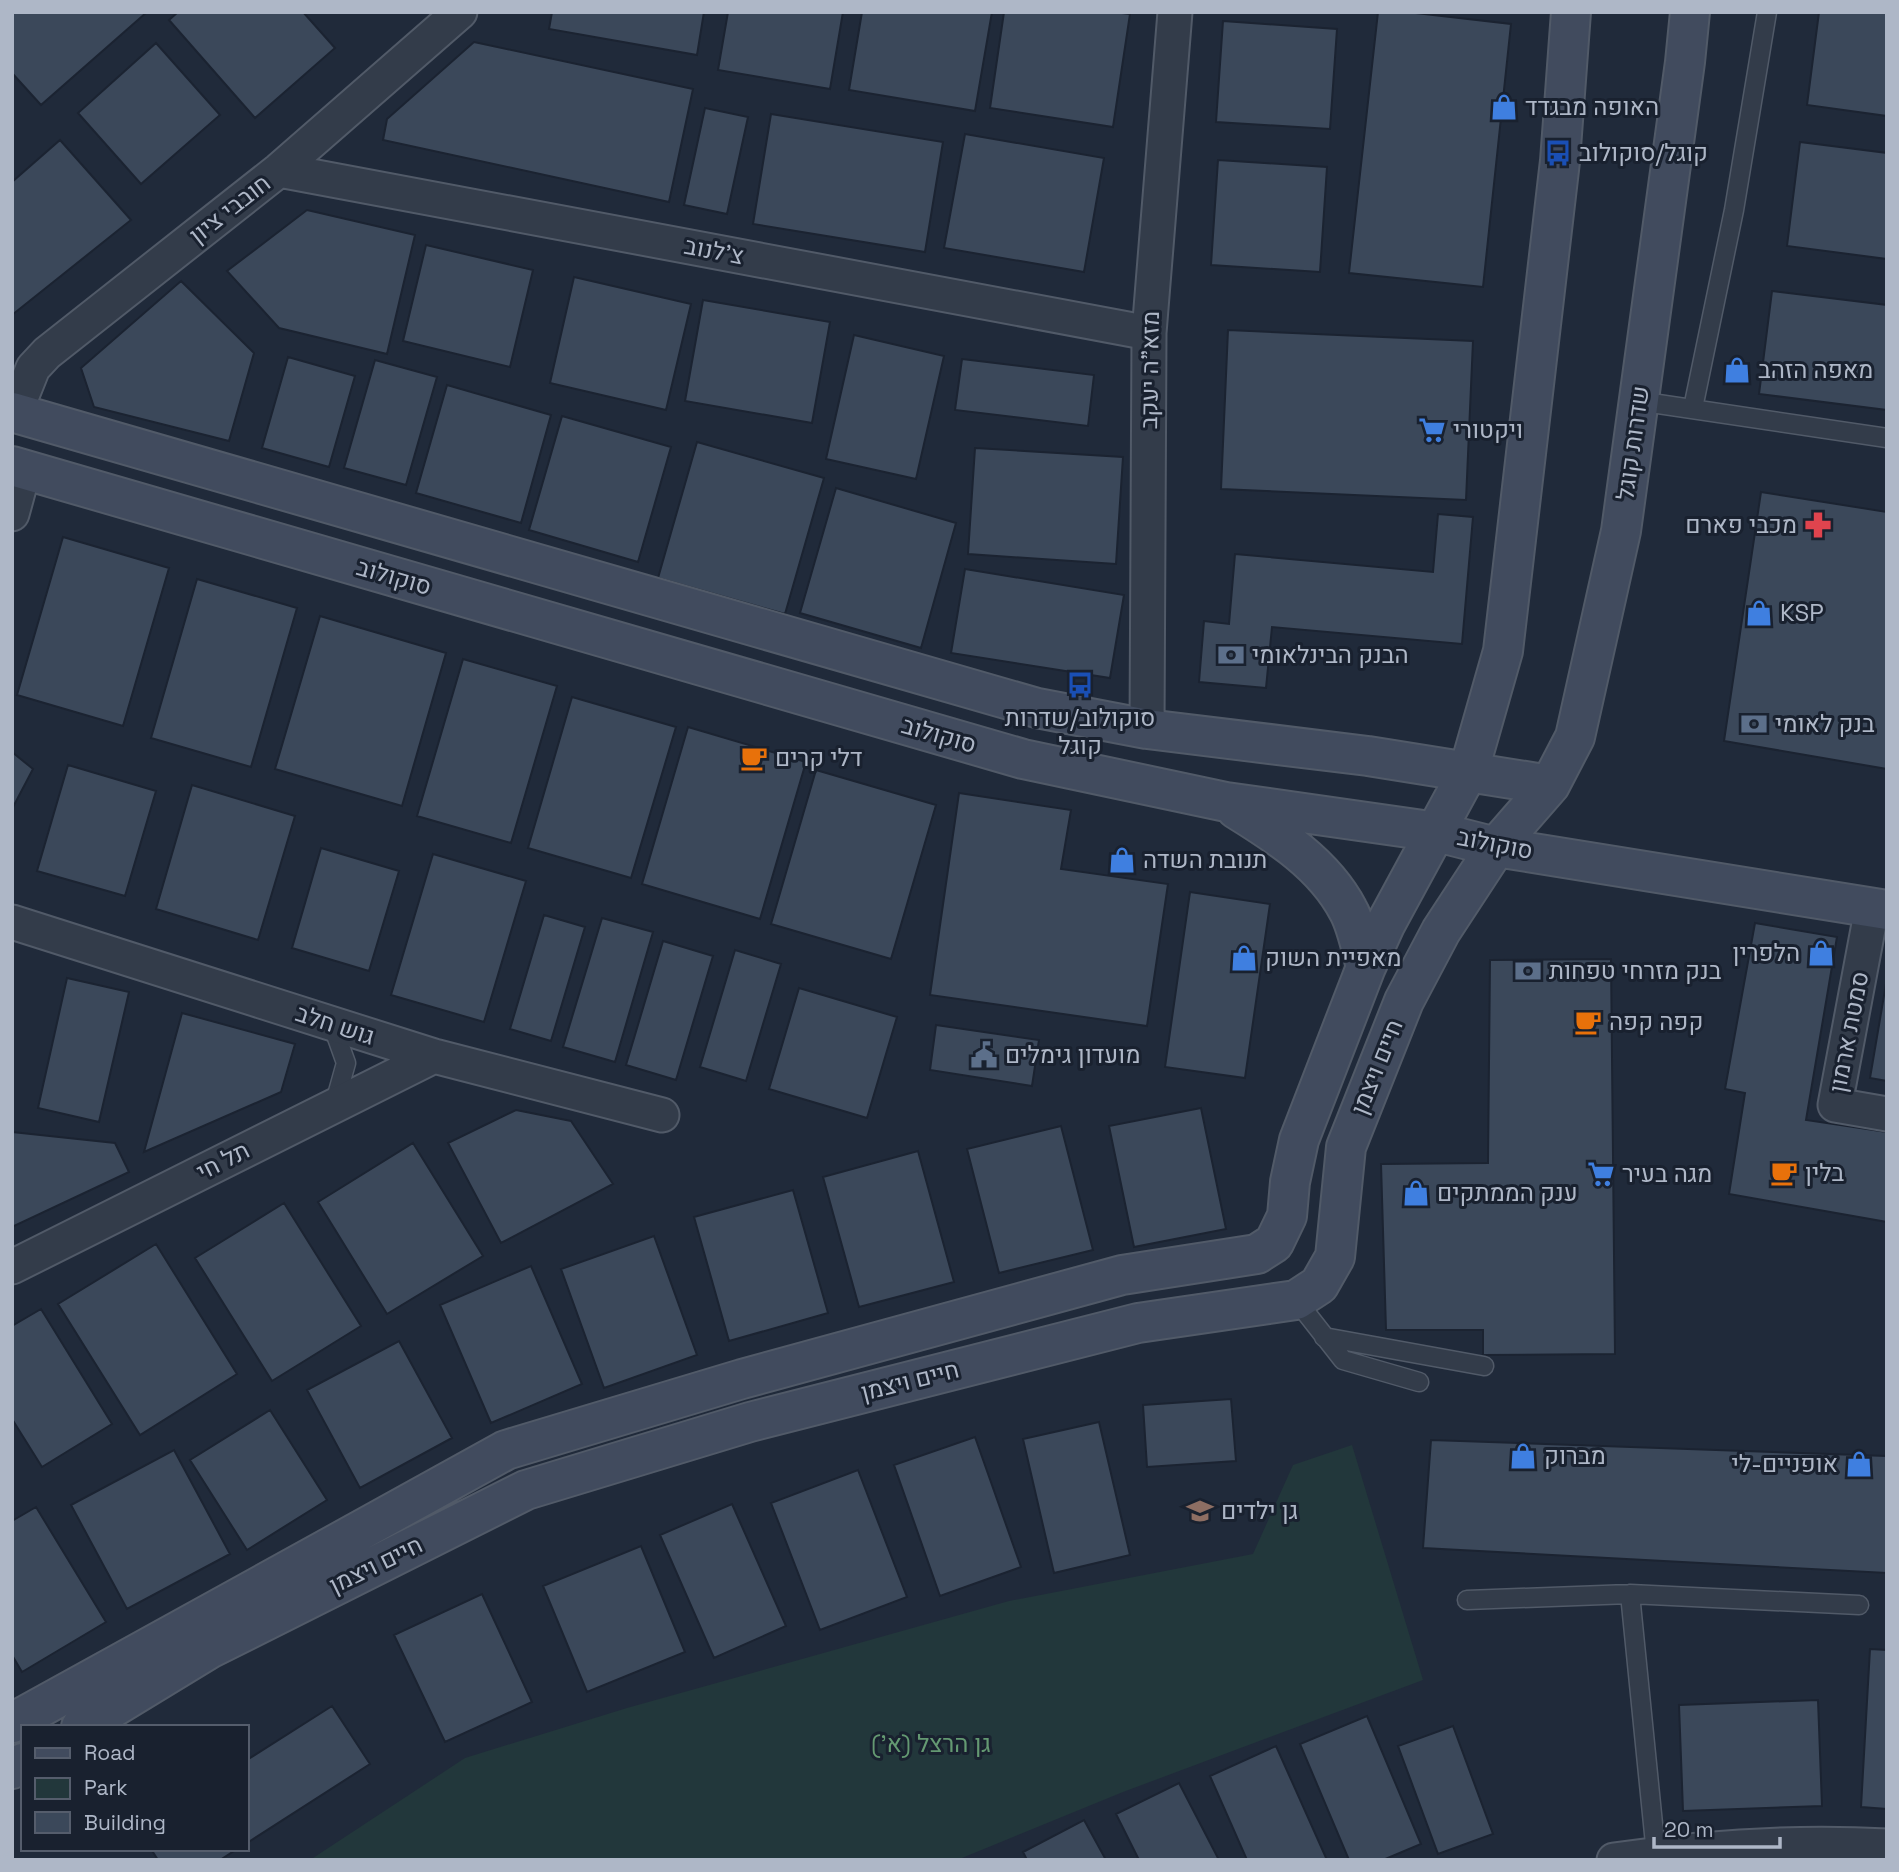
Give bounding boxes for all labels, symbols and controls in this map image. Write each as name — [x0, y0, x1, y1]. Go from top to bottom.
place label: האופה מבגדד — [1525, 91, 1659, 122]
shop icon: האופה מבגדד — [1489, 92, 1519, 122]
place label: קוגל/סוקולוב — [1579, 137, 1708, 168]
bus stop icon: קוגל/סוקולוב — [1543, 138, 1573, 168]
street label: חובבי ציון — [183, 167, 277, 250]
street label: צ'לנוב — [682, 230, 746, 271]
street label: מזא"ה יעקב — [1133, 311, 1166, 429]
place label: מאפה הזהב — [1758, 354, 1873, 385]
shop icon: מאפה הזהב — [1722, 355, 1752, 385]
street label: שדרות קוגל — [1609, 384, 1656, 502]
place label: ויקטורי — [1453, 414, 1523, 445]
supermarket icon: ויקטורי — [1417, 415, 1447, 445]
place label: מכבי פארם — [1685, 509, 1797, 540]
pharmacy icon: מכבי פארם — [1803, 510, 1833, 540]
street label: סוקולוב — [353, 551, 435, 602]
place label: KSP — [1780, 597, 1824, 628]
shop icon: KSP — [1744, 598, 1774, 628]
place label: הבנק הבינלאומי — [1252, 639, 1409, 670]
bank icon: הבנק הבינלאומי — [1216, 640, 1246, 670]
bus stop icon: סוקולוב/שדרות קוגל — [1065, 670, 1095, 700]
place label: סוקולוב/שדרות קוגל — [1005, 702, 1155, 761]
place label: בנק לאומי — [1775, 708, 1875, 739]
street label: סוקולוב — [898, 709, 980, 760]
bank icon: בנק לאומי — [1739, 709, 1769, 739]
place label: דלי קרים — [775, 742, 862, 773]
cafe icon: דלי קרים — [739, 743, 769, 773]
street label: סוקולוב — [1455, 821, 1536, 866]
place label: תנובת השדה — [1143, 844, 1267, 875]
shop icon: תנובת השדה — [1107, 845, 1137, 875]
place label: הלפרין — [1733, 937, 1800, 968]
shop icon: הלפרין — [1806, 938, 1836, 968]
place label: מאפיית השוק — [1265, 942, 1401, 973]
shop icon: מאפיית השוק — [1229, 943, 1259, 973]
place label: בנק מזרחי טפחות — [1549, 955, 1722, 986]
bank icon: בנק מזרחי טפחות — [1513, 956, 1543, 986]
street label: סמטת ארמון — [1822, 969, 1875, 1095]
street label: גוש חלב — [292, 997, 379, 1052]
place label: קפה קפה — [1609, 1006, 1703, 1037]
cafe icon: קפה קפה — [1573, 1007, 1603, 1037]
street label: חיים ויצמן — [1343, 1015, 1410, 1119]
place label: מועדון גימלים — [1005, 1039, 1140, 1070]
public building icon: מועדון גימלים — [969, 1040, 999, 1070]
street label: תל חי — [191, 1134, 254, 1187]
place label: בלין — [1805, 1157, 1844, 1188]
place label: מגה בעיר — [1622, 1158, 1712, 1189]
cafe icon: בלין — [1769, 1158, 1799, 1188]
supermarket icon: מגה בעיר — [1586, 1159, 1616, 1189]
place label: ענק הממתקים — [1437, 1177, 1578, 1208]
shop icon: ענק הממתקים — [1401, 1178, 1431, 1208]
street label: חיים ויצמן — [858, 1353, 962, 1408]
place label: מברוק — [1544, 1440, 1606, 1471]
shop icon: מברוק — [1508, 1441, 1538, 1471]
place label: אופניים-לי — [1732, 1448, 1838, 1479]
shop icon: אופניים-לי — [1844, 1449, 1874, 1479]
place label: גן ילדים — [1221, 1495, 1298, 1526]
school or university icon: גן ילדים — [1185, 1496, 1215, 1526]
street label: חיים ויצמן — [324, 1529, 428, 1600]
legend — [21, 1725, 248, 1851]
park label: גן הרצל (א') — [871, 1728, 991, 1759]
text: Road — [84, 1739, 136, 1766]
text: Park — [84, 1774, 128, 1801]
scale bar — [1654, 1806, 1780, 1850]
text: Building — [84, 1809, 166, 1836]
text: 20 m — [1664, 1816, 1714, 1843]

